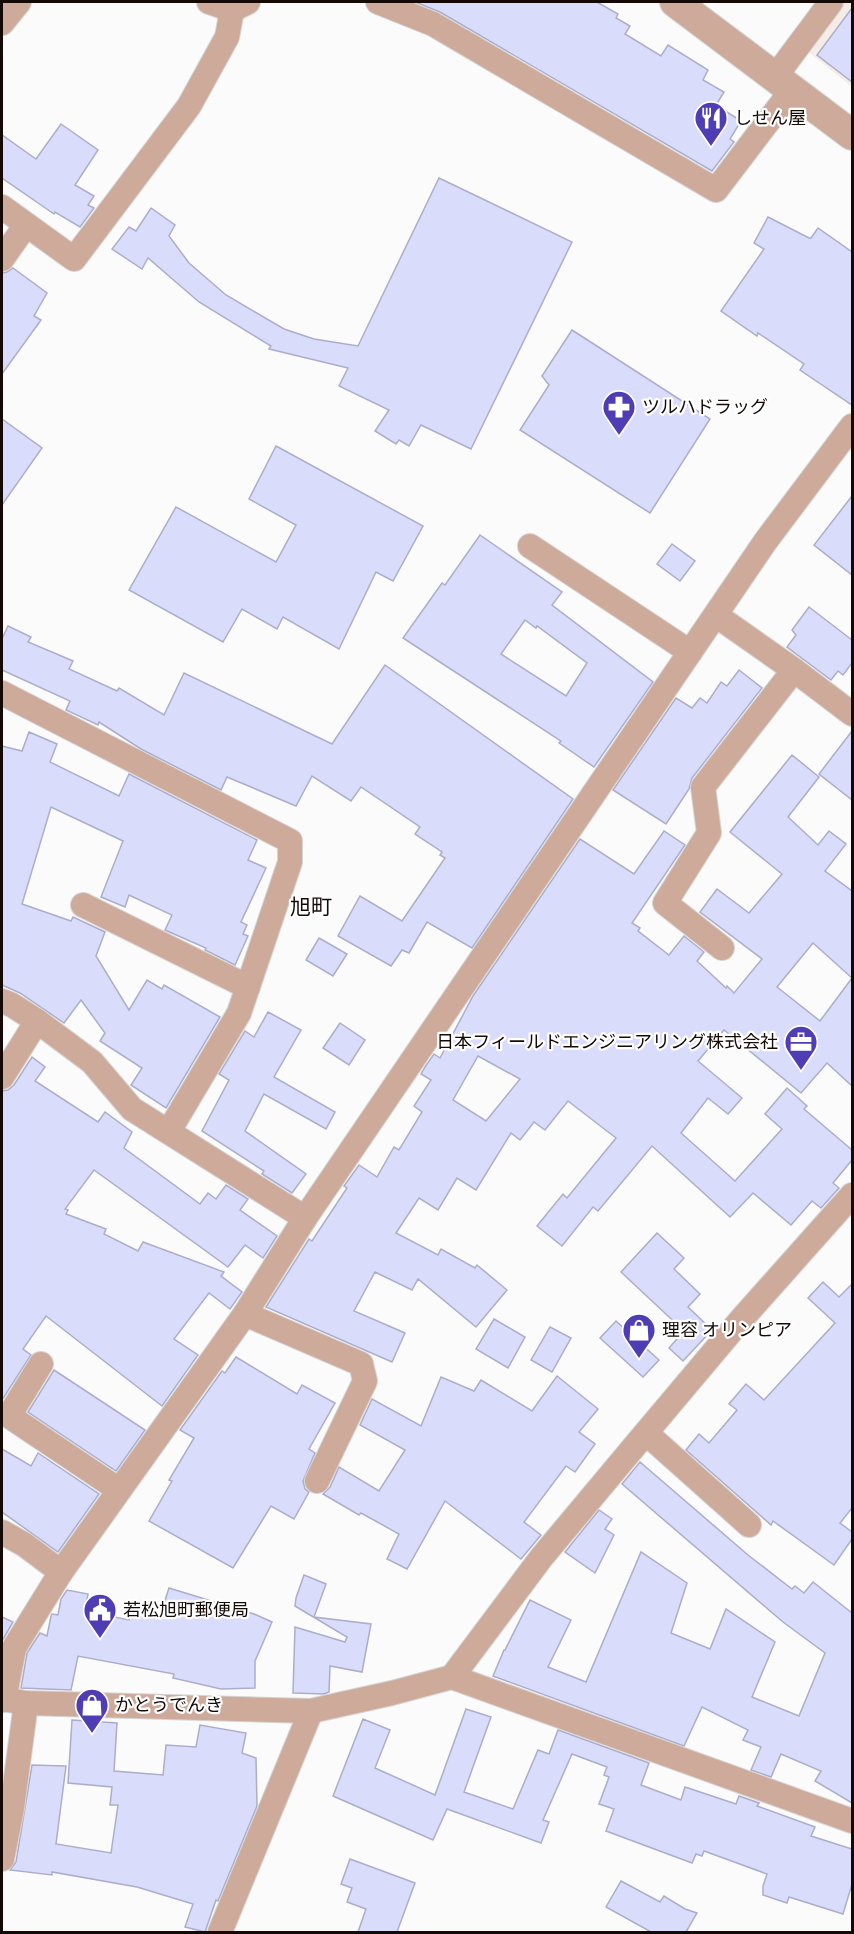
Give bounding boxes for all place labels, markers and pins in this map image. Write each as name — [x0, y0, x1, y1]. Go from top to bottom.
restaurant icon: しせん屋 — [693, 100, 729, 147]
place label: しせん屋 — [734, 107, 806, 129]
pharmacy icon: ツルハドラッグ — [601, 389, 637, 436]
place label: ツルハドラッグ — [642, 396, 768, 418]
office icon: 日本フィールドエンジニアリング株式会社 — [783, 1024, 819, 1071]
place label: 日本フィールドエンジニアリング株式会社 — [436, 1031, 778, 1053]
shop icon: 理容 オリンピア — [621, 1312, 657, 1359]
place label: 理容 オリンピア — [662, 1319, 792, 1341]
public building icon: 若松旭町郵便局 — [82, 1592, 118, 1639]
place label: 若松旭町郵便局 — [123, 1599, 249, 1621]
shop icon: かとうでんき — [74, 1687, 110, 1734]
place label: かとうでんき — [115, 1694, 223, 1716]

